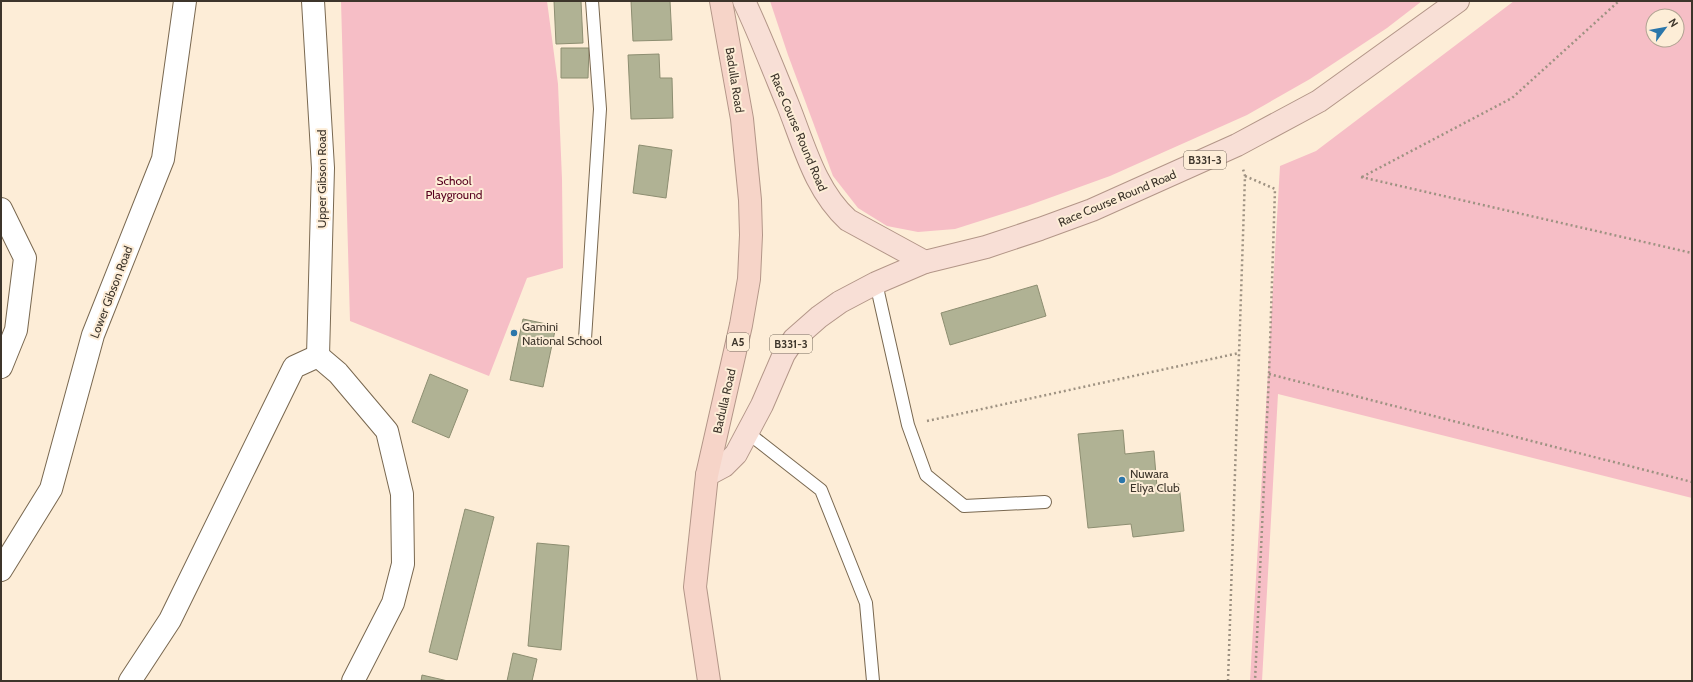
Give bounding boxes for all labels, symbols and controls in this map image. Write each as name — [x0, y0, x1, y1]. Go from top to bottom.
north arrow — [1645, 8, 1685, 48]
text: N — [1665, 16, 1681, 30]
street label: Badulla Road — [722, 46, 748, 114]
street label: Race Course Round Road — [767, 71, 831, 193]
street label: Upper Gibson Road — [314, 130, 329, 228]
road number: B331-3 — [1184, 151, 1226, 169]
street label: Race Course Round Road — [1056, 166, 1178, 230]
park label: School Playground — [425, 173, 483, 202]
street label: Lower Gibson Road — [86, 244, 136, 340]
place label: Gamini National School — [522, 319, 602, 348]
marker: Gamini National School — [509, 328, 519, 338]
road number: A5 — [727, 333, 749, 351]
road number: B331-3 — [770, 335, 812, 353]
street label: Badulla Road — [709, 367, 739, 435]
place label: Nuwara Eliya Club — [1130, 466, 1180, 495]
marker: Nuwara Eliya Club — [1117, 475, 1127, 485]

